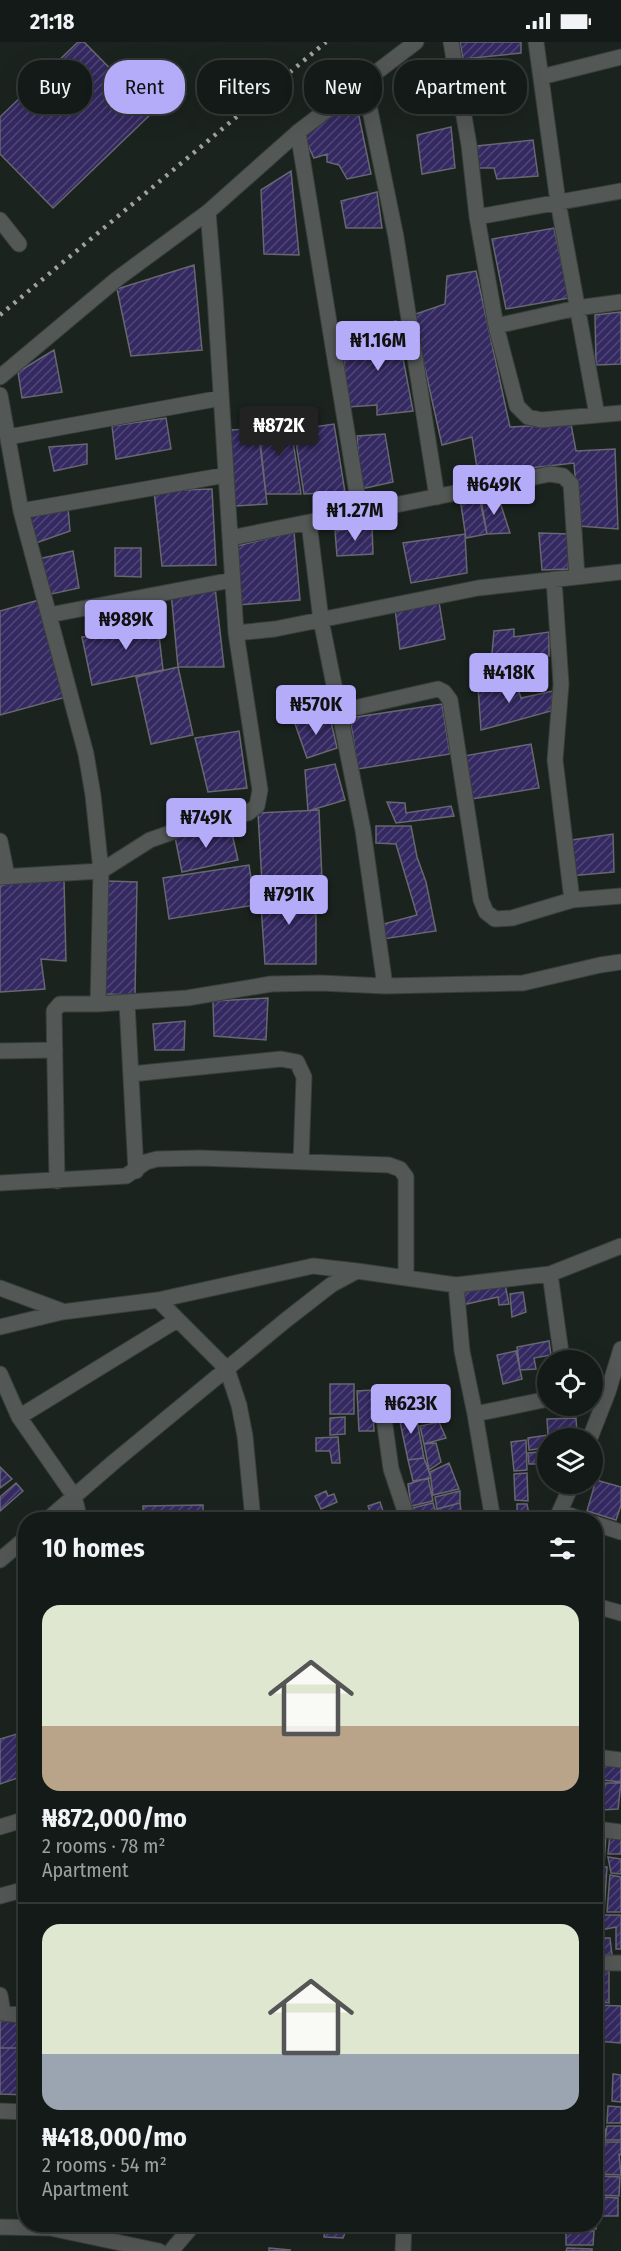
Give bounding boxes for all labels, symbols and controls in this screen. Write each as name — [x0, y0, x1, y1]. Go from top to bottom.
text: 21:18 — [30, 8, 74, 35]
chip: Buy — [18, 60, 92, 114]
chip: Rent — [104, 60, 185, 114]
chip: Filters — [197, 60, 292, 114]
chip: New — [304, 60, 382, 114]
chip: Apartment — [394, 60, 527, 114]
pin: ₦1.16M — [329, 321, 427, 372]
text: ₦1.16M — [350, 328, 406, 352]
pin: ₦872K — [237, 406, 321, 457]
text: ₦872K — [253, 413, 305, 437]
pin: ₦649K — [452, 465, 536, 516]
text: ₦649K — [467, 472, 521, 496]
pin: ₦1.27M — [306, 491, 404, 542]
text: ₦1.27M — [327, 498, 383, 522]
pin: ₦989K — [84, 600, 168, 651]
text: ₦989K — [99, 607, 153, 631]
pin: ₦418K — [467, 653, 551, 704]
text: ₦418K — [483, 660, 535, 684]
pin: ₦570K — [274, 685, 358, 736]
text: ₦570K — [290, 692, 342, 716]
pin: ₦749K — [164, 798, 248, 849]
text: ₦749K — [180, 805, 232, 829]
pin: ₦791K — [247, 875, 331, 926]
text: ₦791K — [264, 882, 314, 906]
map controls — [537, 1350, 603, 1494]
button: locate — [537, 1350, 603, 1416]
pin: ₦623K — [369, 1384, 453, 1435]
text: ₦623K — [385, 1391, 437, 1415]
button: layers — [537, 1428, 603, 1494]
icon: filters — [546, 1532, 579, 1565]
text: 10 homes — [42, 1533, 145, 1564]
icon: home — [257, 1644, 365, 1752]
text: ₦872,000/mo — [42, 1803, 187, 1834]
text: 2 rooms · 78 m² — [42, 1834, 165, 1858]
text: Apartment — [42, 1858, 129, 1882]
icon: home — [257, 1963, 365, 2071]
text: ₦418,000/mo — [42, 2122, 187, 2153]
text: 2 rooms · 54 m² — [42, 2153, 167, 2177]
text: Apartment — [42, 2177, 129, 2201]

